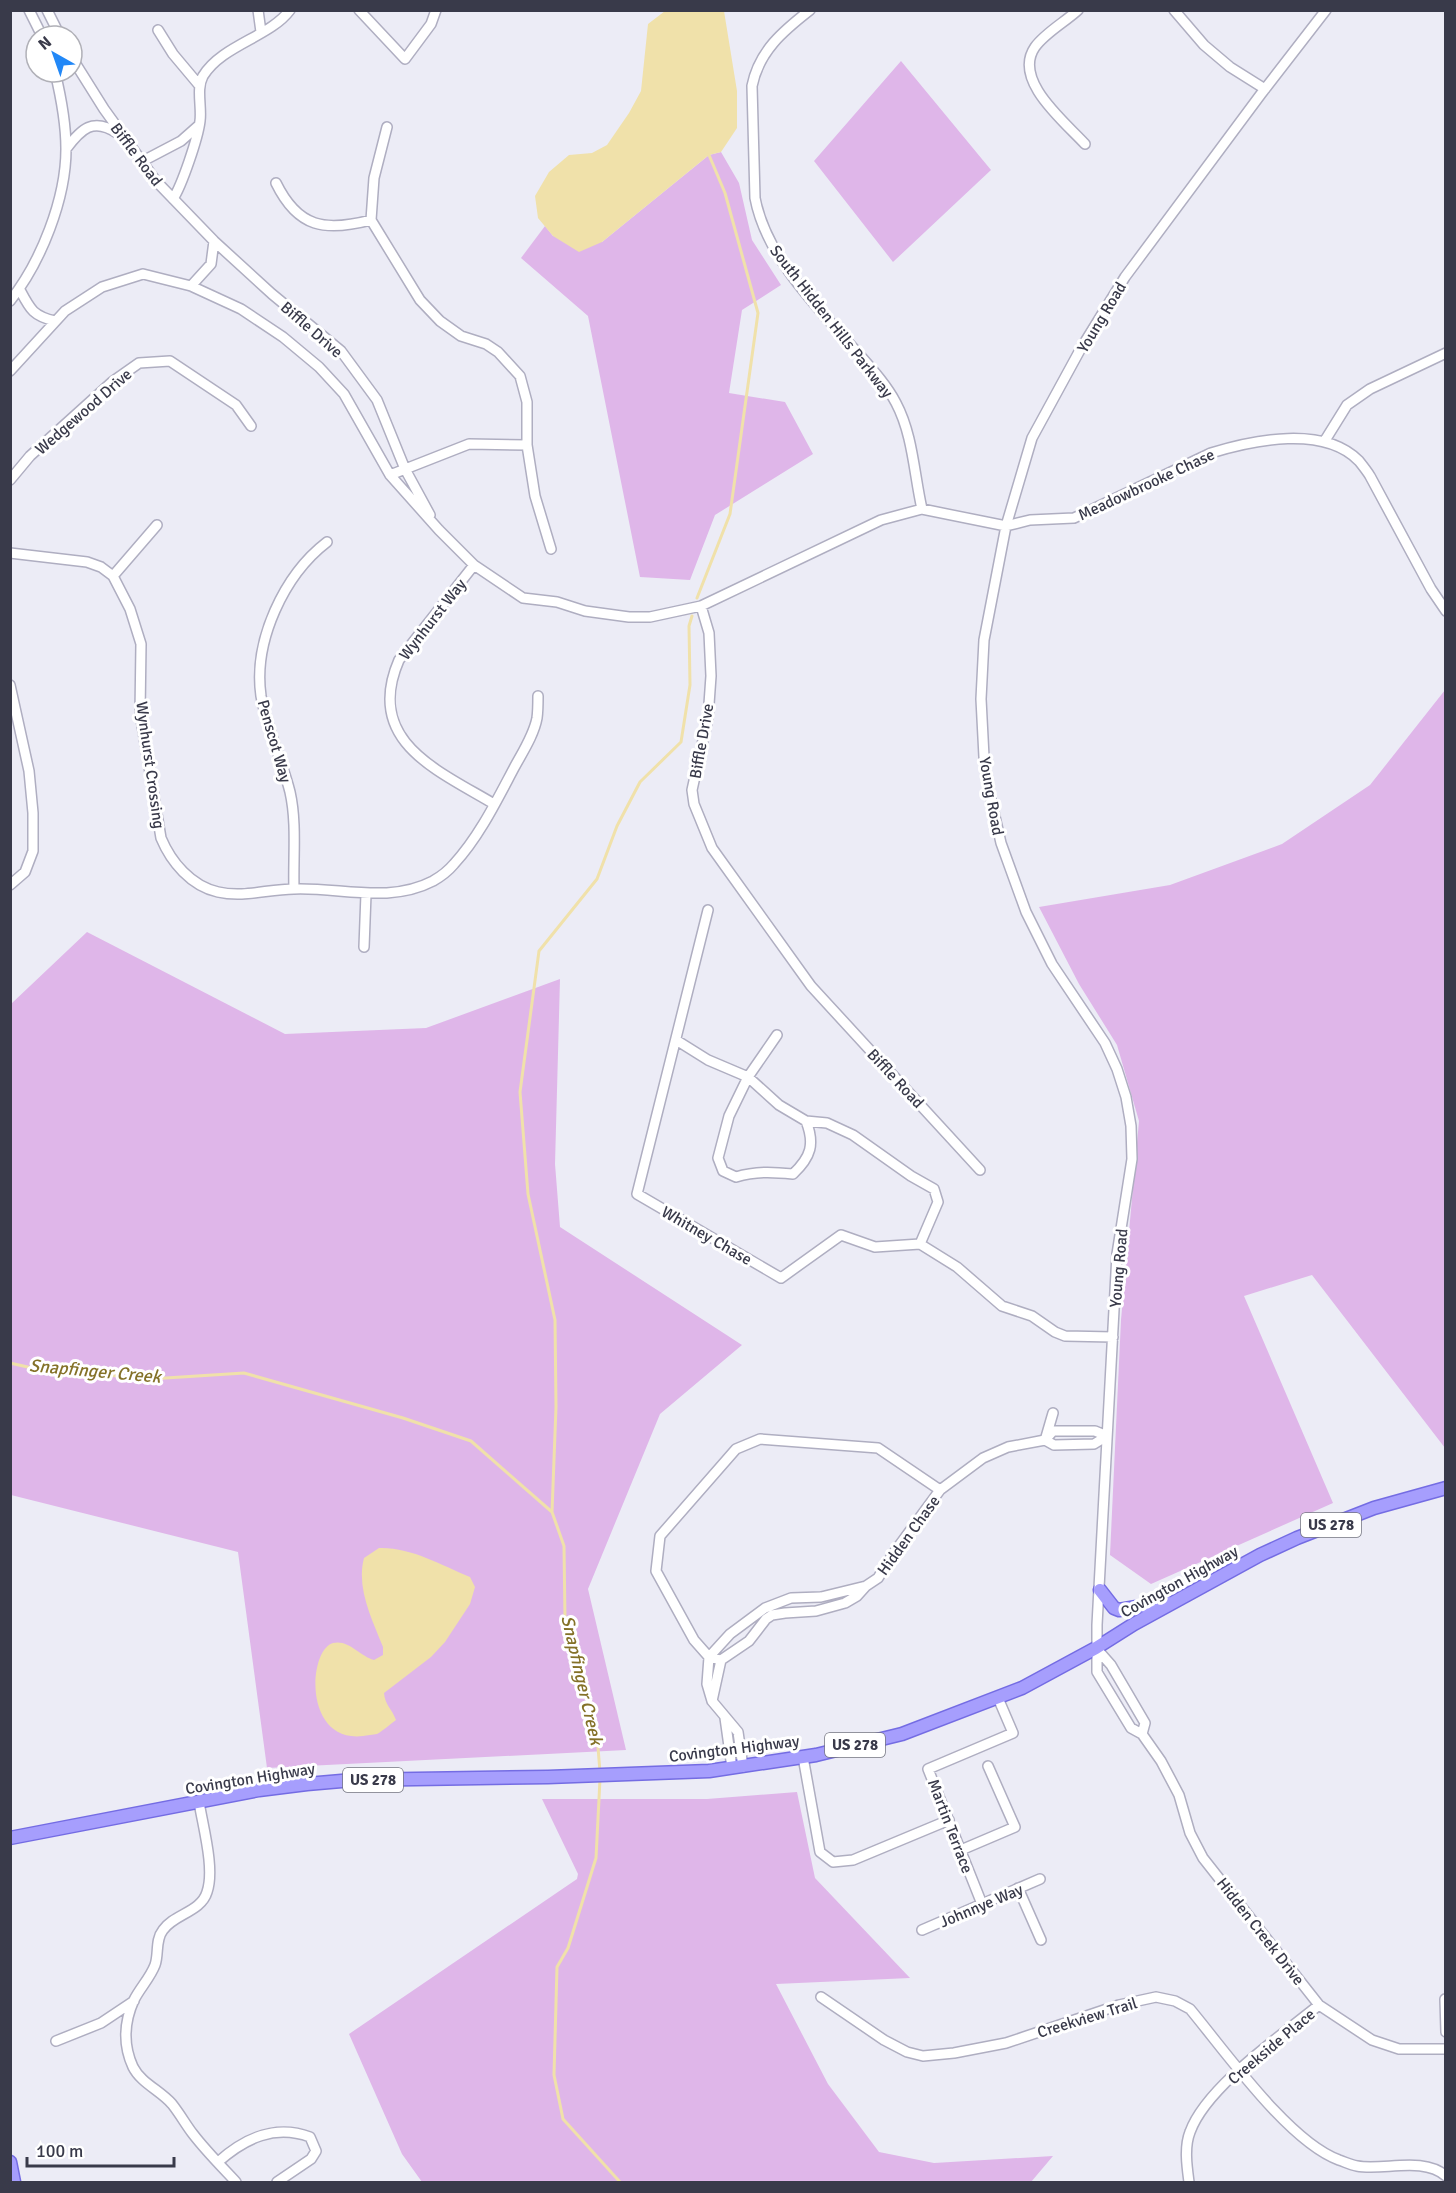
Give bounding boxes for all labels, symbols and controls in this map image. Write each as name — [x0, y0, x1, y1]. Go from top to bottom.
north arrow — [24, 24, 84, 84]
text: N — [34, 32, 56, 55]
street label: Biffle Road — [106, 119, 167, 190]
street label: South Hidden Hills Parkway — [765, 241, 897, 402]
street label: Young Road — [1073, 278, 1131, 357]
street label: Biffle Drive — [276, 297, 347, 362]
street label: Wedgewood Drive — [31, 364, 136, 459]
street label: Meadowbrooke Chase — [1075, 444, 1218, 525]
street label: Wynhurst Way — [395, 575, 471, 664]
street label: Penscot Way — [253, 697, 296, 786]
street label: Wynhurst Crossing — [131, 700, 169, 830]
street label: Biffle Drive — [686, 702, 718, 780]
street label: Young Road — [974, 755, 1008, 837]
street label: Biffle Road — [863, 1045, 928, 1113]
street label: Whitney Chase — [658, 1202, 755, 1270]
street label: Young Road — [1106, 1228, 1132, 1308]
water label: Snapfinger Creek — [28, 1354, 164, 1388]
street label: Hidden Chase — [873, 1492, 944, 1579]
road number: US 278 — [1301, 1513, 1361, 1537]
street label: Covington Highway — [1117, 1541, 1242, 1622]
water label: Snapfinger Creek — [556, 1613, 608, 1749]
street label: Covington Highway — [668, 1731, 801, 1767]
road number: US 278 — [825, 1733, 885, 1757]
street label: Covington Highway — [184, 1759, 317, 1799]
road number: US 278 — [343, 1768, 403, 1792]
street label: Martin Terrace — [923, 1776, 977, 1876]
street label: Hidden Creek Drive — [1212, 1874, 1308, 1989]
street label: Johnnye Way — [937, 1879, 1027, 1932]
street label: Creekview Trail — [1035, 1993, 1140, 2043]
street label: Creekside Place — [1224, 2004, 1319, 2089]
scale bar — [27, 2130, 174, 2168]
text: 100 m — [36, 2140, 83, 2162]

